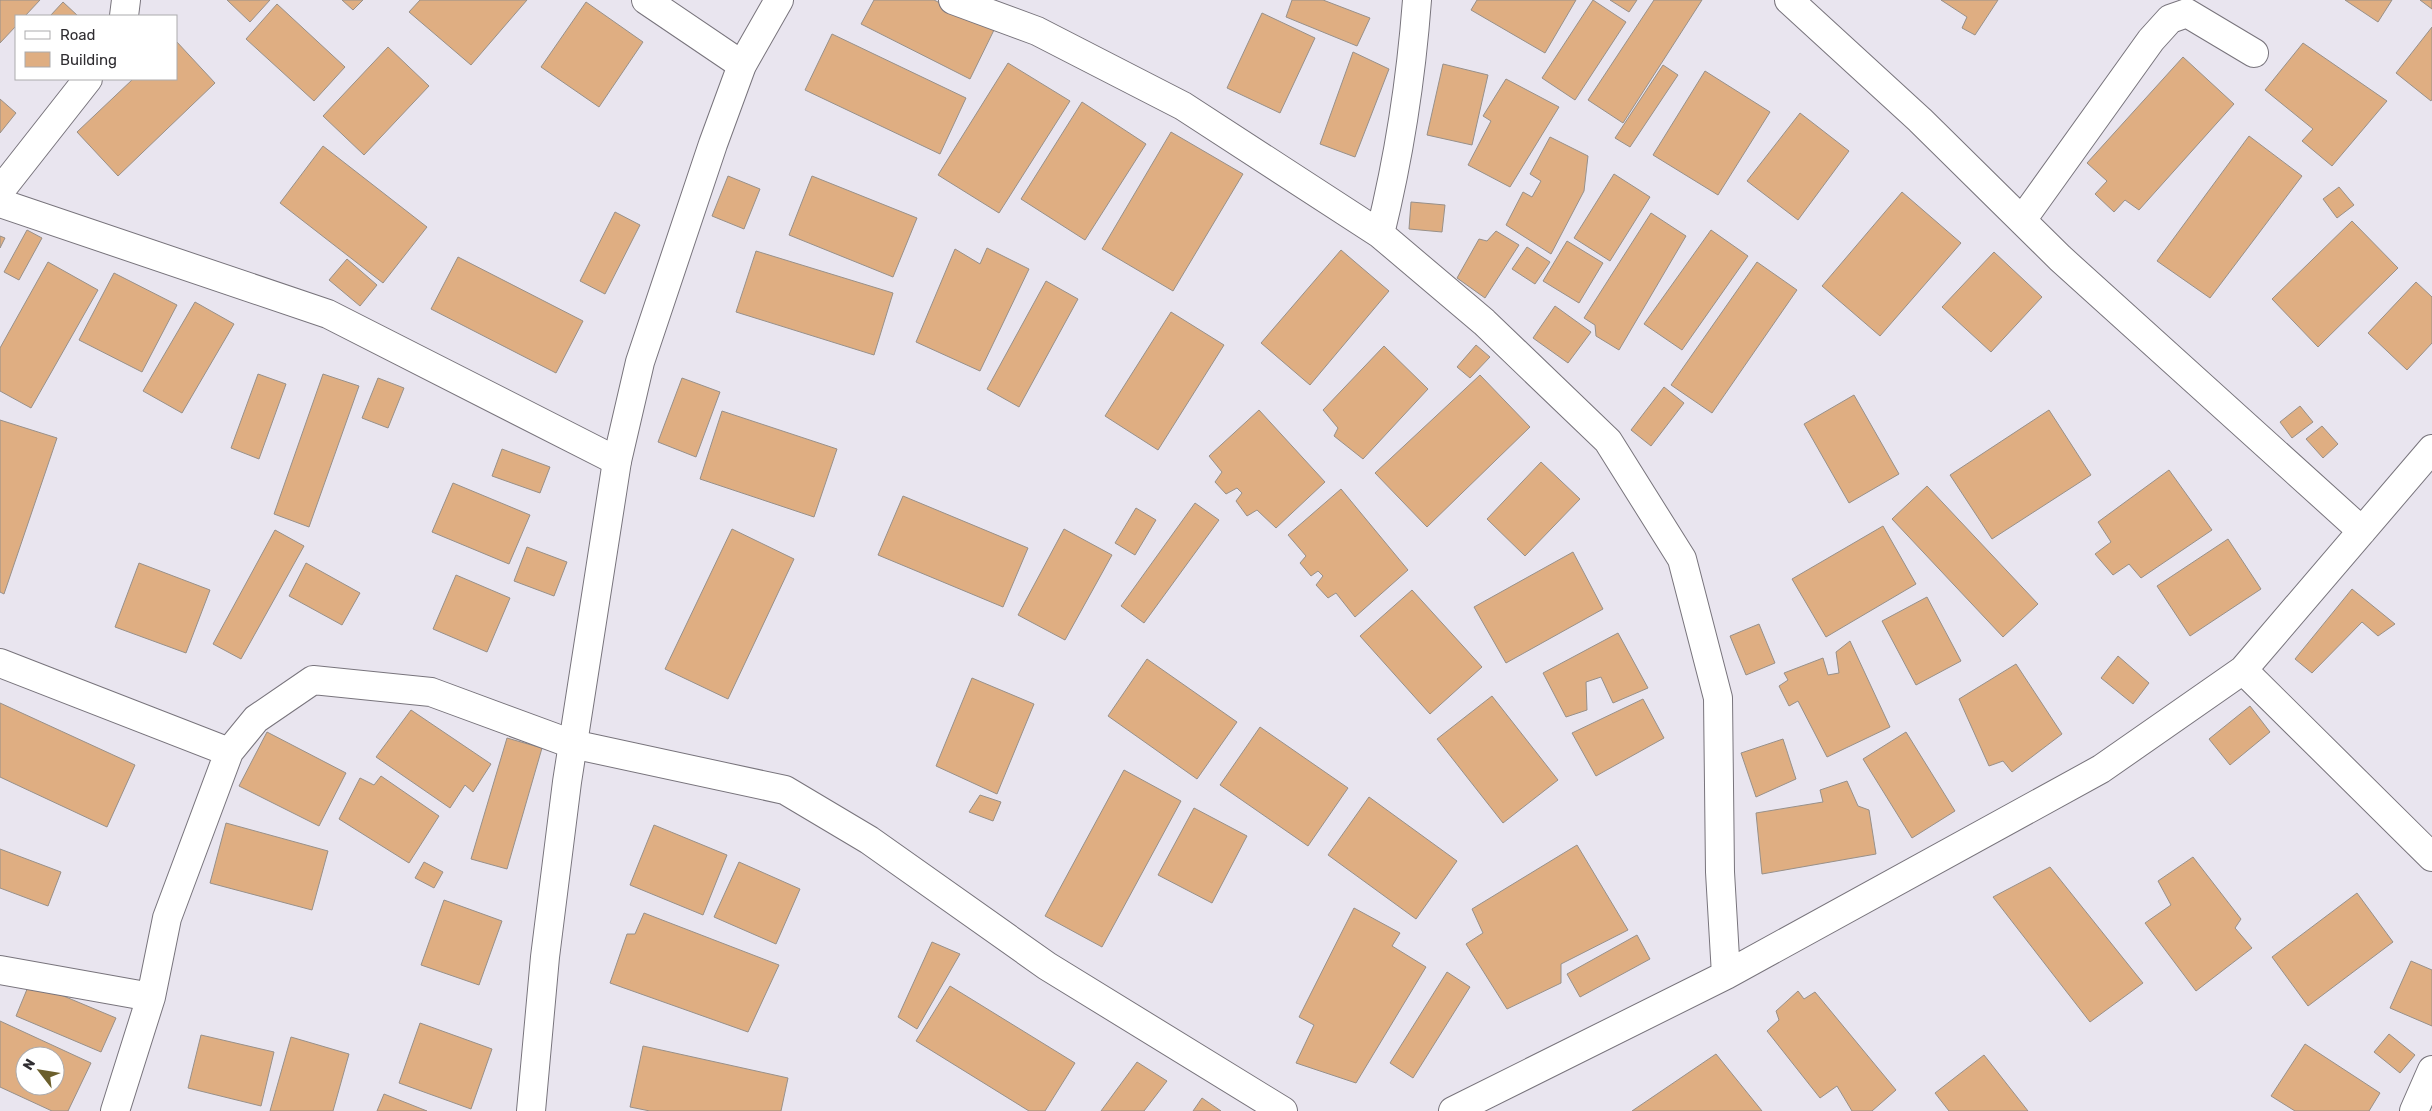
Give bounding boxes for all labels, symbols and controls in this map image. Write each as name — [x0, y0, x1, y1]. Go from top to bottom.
legend — [15, 15, 178, 80]
text: Road — [60, 26, 96, 44]
text: Building — [60, 51, 117, 69]
north arrow — [15, 1046, 65, 1096]
text: N — [19, 1056, 39, 1073]

